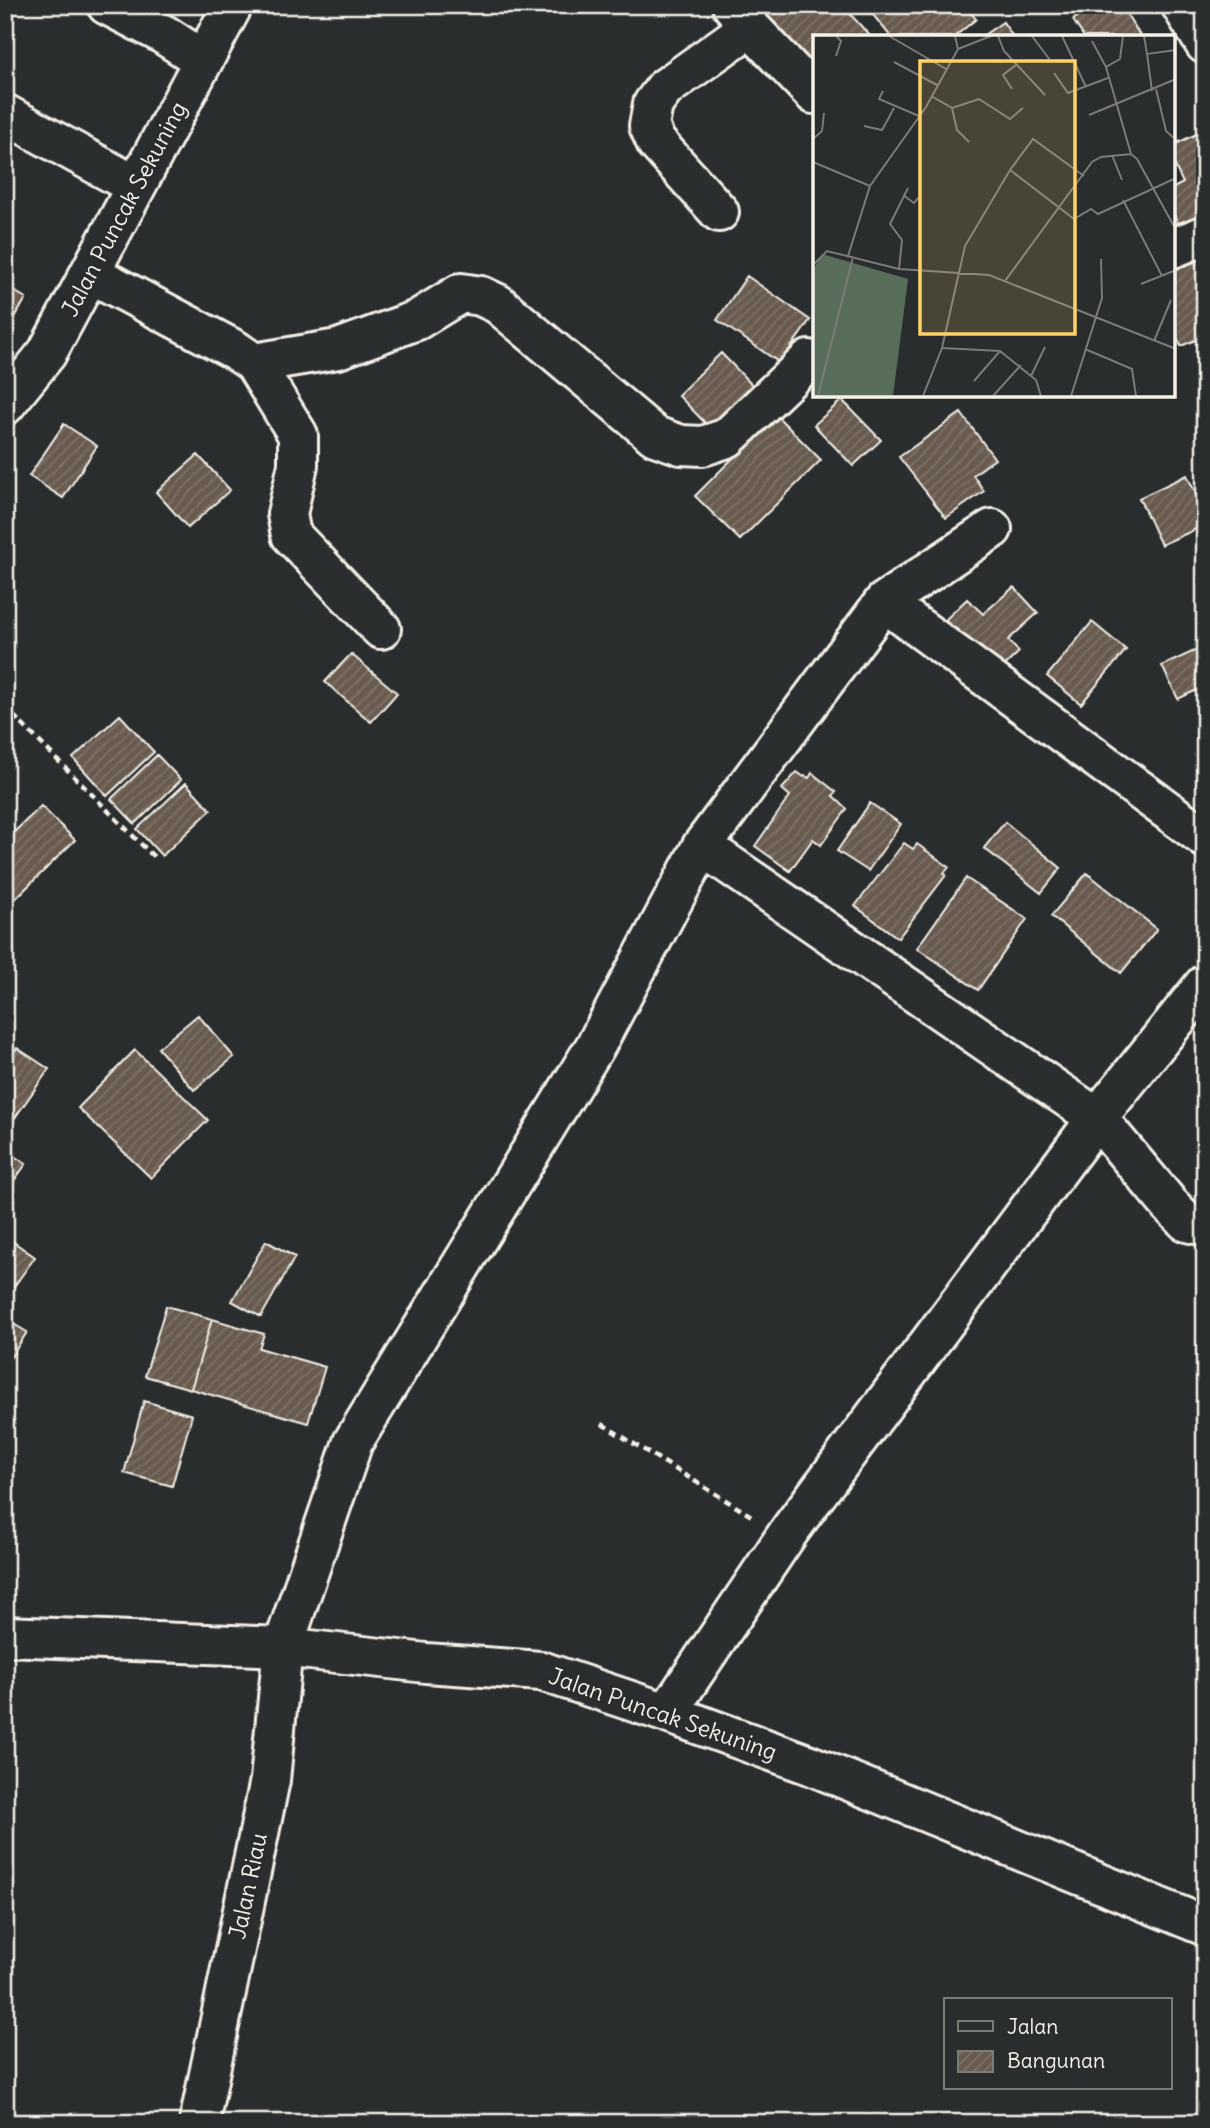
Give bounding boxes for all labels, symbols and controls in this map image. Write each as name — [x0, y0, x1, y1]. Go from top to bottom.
inset map — [813, 35, 1175, 397]
street label: Jalan Puncak Sekuning — [55, 96, 193, 321]
street label: Jalan Puncak Sekuning — [545, 1661, 781, 1766]
street label: Jalan Riau — [222, 1830, 273, 1942]
legend — [944, 1998, 1172, 2090]
text: Jalan — [1007, 2013, 1058, 2040]
text: Bangunan — [1007, 2047, 1105, 2074]

